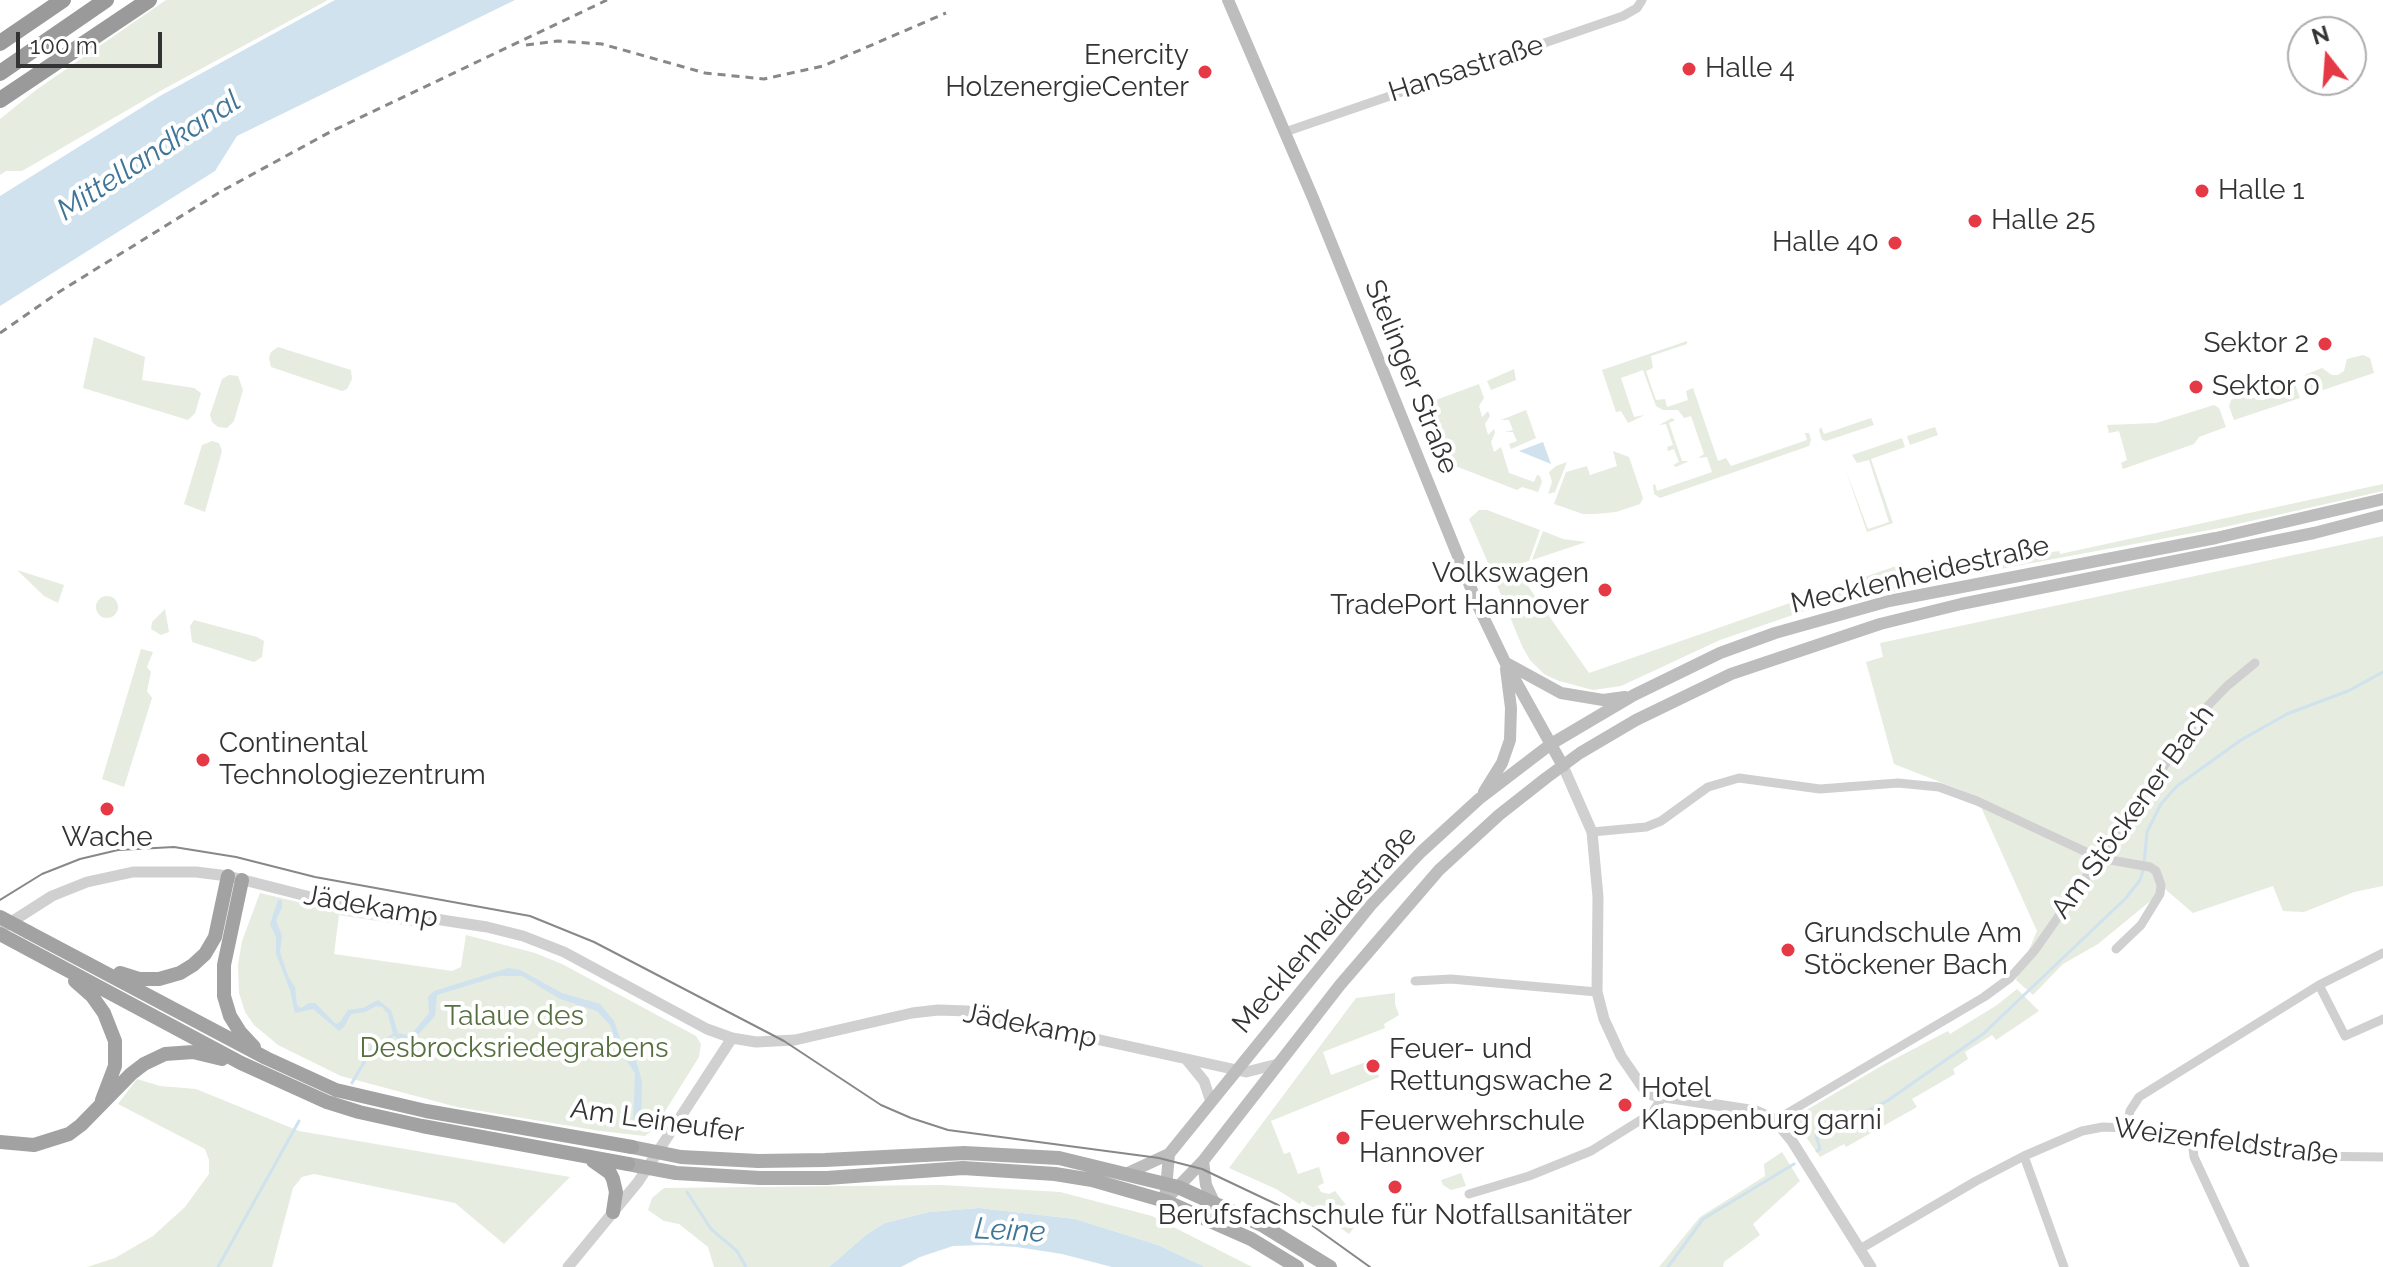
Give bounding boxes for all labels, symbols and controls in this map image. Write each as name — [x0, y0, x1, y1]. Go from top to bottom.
scale bar — [20, 16, 166, 66]
north arrow — [2287, 16, 2367, 96]
text: N — [2309, 20, 2332, 50]
street label: Hansastraße — [1384, 28, 1548, 110]
text: 100 m — [30, 31, 98, 60]
place label: Enercity HolzenergieCenter — [945, 39, 1189, 105]
place label: Halle 4 — [1705, 52, 1795, 86]
marker: Halle 4 — [1680, 60, 1698, 78]
marker: Enercity HolzenergieCenter — [1196, 63, 1214, 81]
water label: Mittellandkanal — [50, 83, 248, 229]
place label: Halle 1 — [2218, 174, 2305, 208]
marker: Halle 1 — [2193, 182, 2211, 200]
place label: Halle 25 — [1991, 204, 2095, 238]
marker: Halle 25 — [1966, 212, 1984, 230]
place label: Halle 40 — [1772, 226, 1879, 260]
marker: Halle 40 — [1886, 234, 1904, 252]
street label: Stelinger Straße — [1357, 275, 1465, 479]
place label: Sektor 2 — [2203, 327, 2309, 361]
marker: Sektor 2 — [2316, 335, 2334, 353]
place label: Sektor 0 — [2212, 370, 2320, 404]
marker: Sektor 0 — [2187, 378, 2205, 396]
street label: Mecklenheidestraße — [1788, 529, 2052, 621]
place label: Volkswagen TradePort Hannover — [1330, 557, 1589, 623]
marker: Volkswagen TradePort Hannover — [1596, 581, 1614, 599]
street label: Am Stöckener Bach — [2044, 699, 2222, 925]
place label: Continental Technologiezentrum — [219, 727, 486, 793]
marker: Continental Technologiezentrum — [194, 751, 212, 769]
marker: Wache — [98, 800, 116, 818]
street label: Mecklenheidestraße — [1226, 819, 1424, 1041]
place label: Wache — [61, 821, 153, 855]
street label: Jädekamp — [301, 879, 441, 935]
place label: Grundschule Am Stöckener Bach — [1804, 917, 2022, 983]
marker: Grundschule Am Stöckener Bach — [1779, 941, 1797, 959]
street label: Jädekamp — [960, 997, 1100, 1055]
park label: Talaue des Desbrocksriedegrabens — [359, 1000, 669, 1066]
place label: Feuer- und Rettungswache 2 — [1389, 1033, 1613, 1099]
marker: Feuer- und Rettungswache 2 — [1364, 1057, 1382, 1075]
place label: Hotel Klappenburg garni — [1641, 1072, 1882, 1138]
street label: Am Leineufer — [568, 1092, 746, 1150]
marker: Hotel Klappenburg garni — [1616, 1096, 1634, 1114]
place label: Feuerwehrschule Hannover — [1359, 1105, 1585, 1171]
street label: Weizenfeldstraße — [2112, 1112, 2340, 1172]
marker: Feuerwehrschule Hannover — [1334, 1129, 1352, 1147]
marker: Berufsfachschule für Notfallsanitäter — [1386, 1178, 1404, 1196]
place label: Berufsfachschule für Notfallsanitäter — [1158, 1199, 1632, 1233]
water label: Leine — [973, 1211, 1047, 1251]

